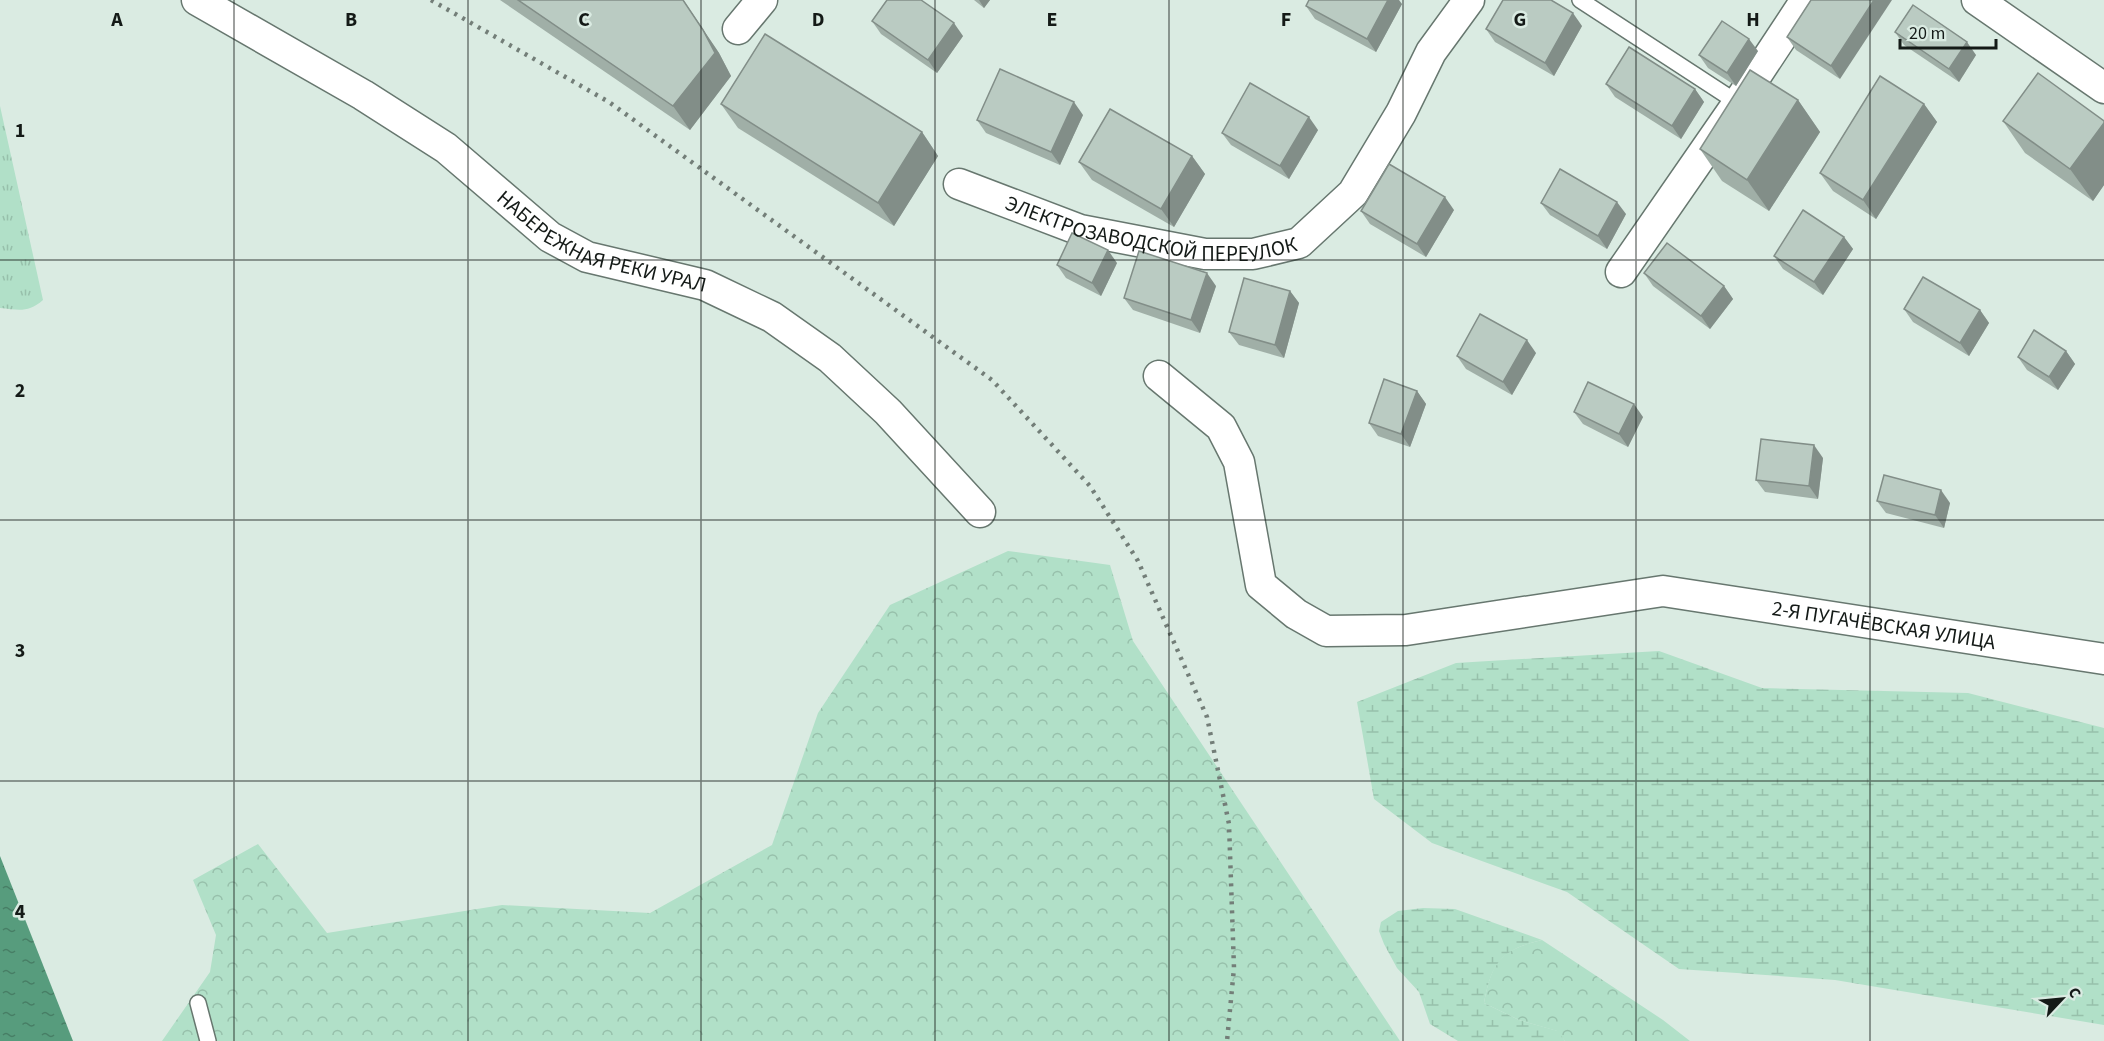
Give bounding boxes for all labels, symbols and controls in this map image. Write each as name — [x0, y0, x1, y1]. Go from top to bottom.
text: A — [110, 6, 123, 34]
text: B — [345, 6, 357, 34]
text: C — [578, 6, 590, 34]
text: D — [812, 6, 824, 34]
text: E — [1047, 6, 1057, 34]
text: F — [1281, 6, 1291, 34]
text: G — [1514, 6, 1526, 34]
text: H — [1746, 6, 1760, 34]
scale bar — [1900, 12, 1996, 50]
text: 20 m — [1909, 21, 1945, 46]
text: 1 — [15, 117, 25, 145]
street label: НАБЕРЕЖНАЯ РЕКИ УРАЛ — [490, 183, 709, 300]
street label: ЭЛЕКТРОЗАВОДСКОЙ ПЕРЕУЛОК — [1001, 188, 1301, 270]
text: 2 — [15, 377, 25, 405]
street label: 2-Я ПУГАЧЁВСКАЯ УЛИЦА — [1770, 593, 1998, 657]
text: 3 — [15, 637, 25, 665]
text: 4 — [15, 898, 26, 926]
north arrow — [2032, 969, 2092, 1029]
text: С — [2063, 984, 2087, 1002]

